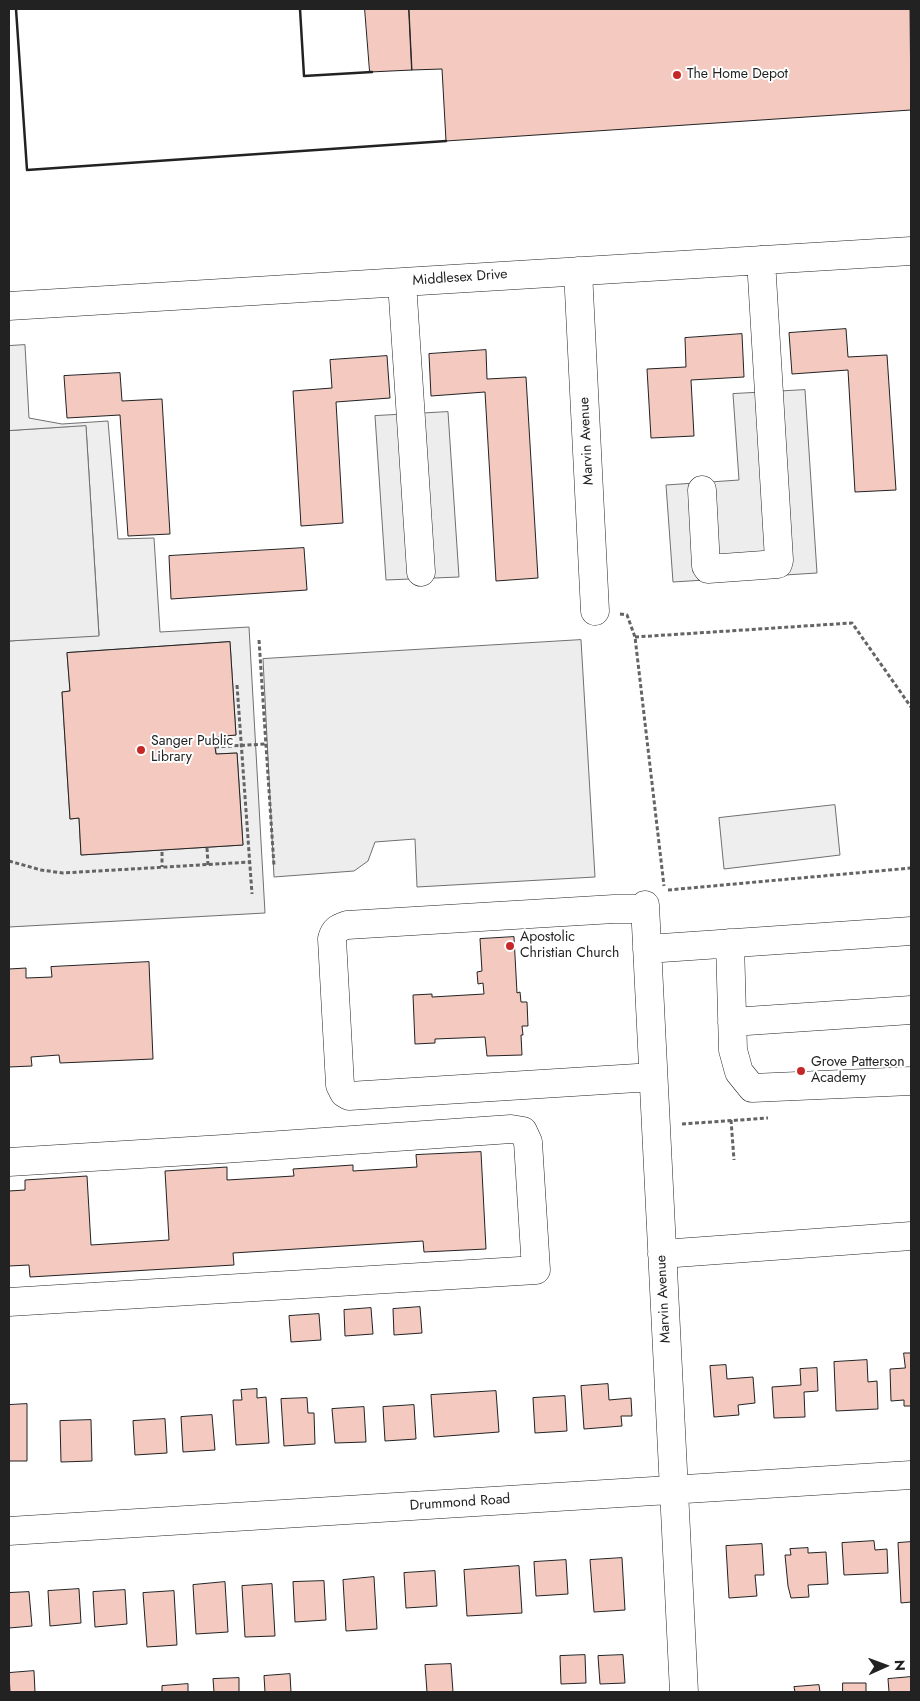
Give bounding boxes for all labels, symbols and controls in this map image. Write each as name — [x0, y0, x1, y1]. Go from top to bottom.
place label: The Home Depot — [687, 67, 788, 83]
marker: The Home Depot — [671, 69, 683, 81]
street label: Middlesex Drive — [412, 266, 508, 290]
street label: Marvin Avenue — [576, 396, 598, 486]
place label: Sanger Public Library — [151, 734, 233, 766]
marker: Sanger Public Library — [135, 744, 147, 756]
place label: Apostolic Christian Church — [520, 930, 619, 962]
marker: Apostolic Christian Church — [504, 940, 516, 952]
place label: Grove Patterson Academy — [811, 1055, 905, 1088]
marker: Grove Patterson Academy — [795, 1065, 807, 1077]
street label: Marvin Avenue — [653, 1254, 675, 1344]
street label: Drummond Road — [409, 1491, 511, 1515]
north arrow — [860, 1641, 910, 1691]
text: N — [890, 1660, 910, 1671]

